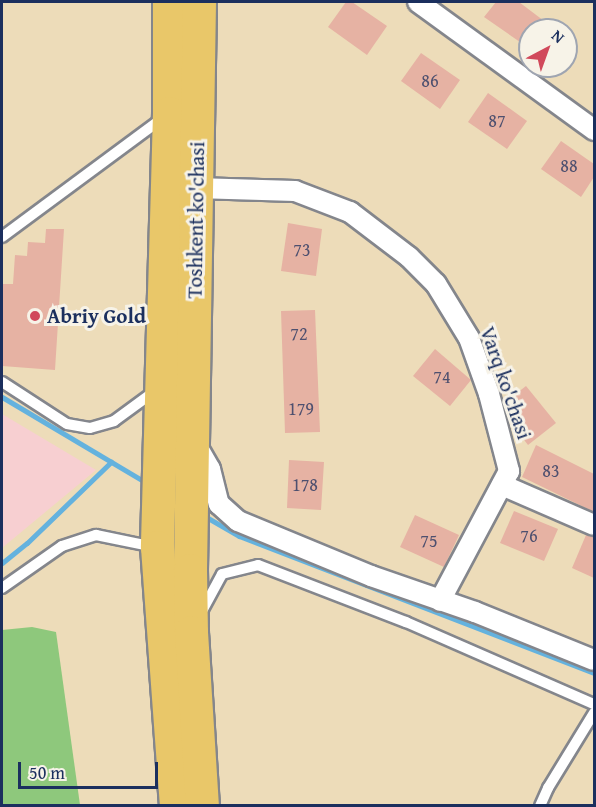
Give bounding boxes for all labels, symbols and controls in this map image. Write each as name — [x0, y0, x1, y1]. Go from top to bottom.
north arrow — [518, 18, 578, 78]
text: N — [547, 23, 570, 48]
house number: 86 — [421, 70, 439, 92]
house number: 87 — [488, 110, 506, 132]
street label: Toshkent ko'chasi — [182, 141, 210, 299]
house number: 88 — [560, 155, 578, 177]
house number: 73 — [293, 239, 311, 261]
place label: Abriy Gold — [47, 303, 146, 329]
marker: Abriy Gold — [28, 309, 42, 323]
house number: 72 — [290, 323, 308, 345]
street label: Varq ko'chasi — [475, 323, 537, 443]
house number: 74 — [433, 366, 451, 388]
house number: 179 — [288, 398, 314, 420]
house number: 83 — [542, 460, 560, 482]
house number: 178 — [292, 474, 318, 496]
house number: 76 — [520, 525, 538, 547]
house number: 75 — [420, 530, 438, 552]
scale bar — [21, 750, 160, 788]
text: 50 m — [29, 759, 65, 786]

